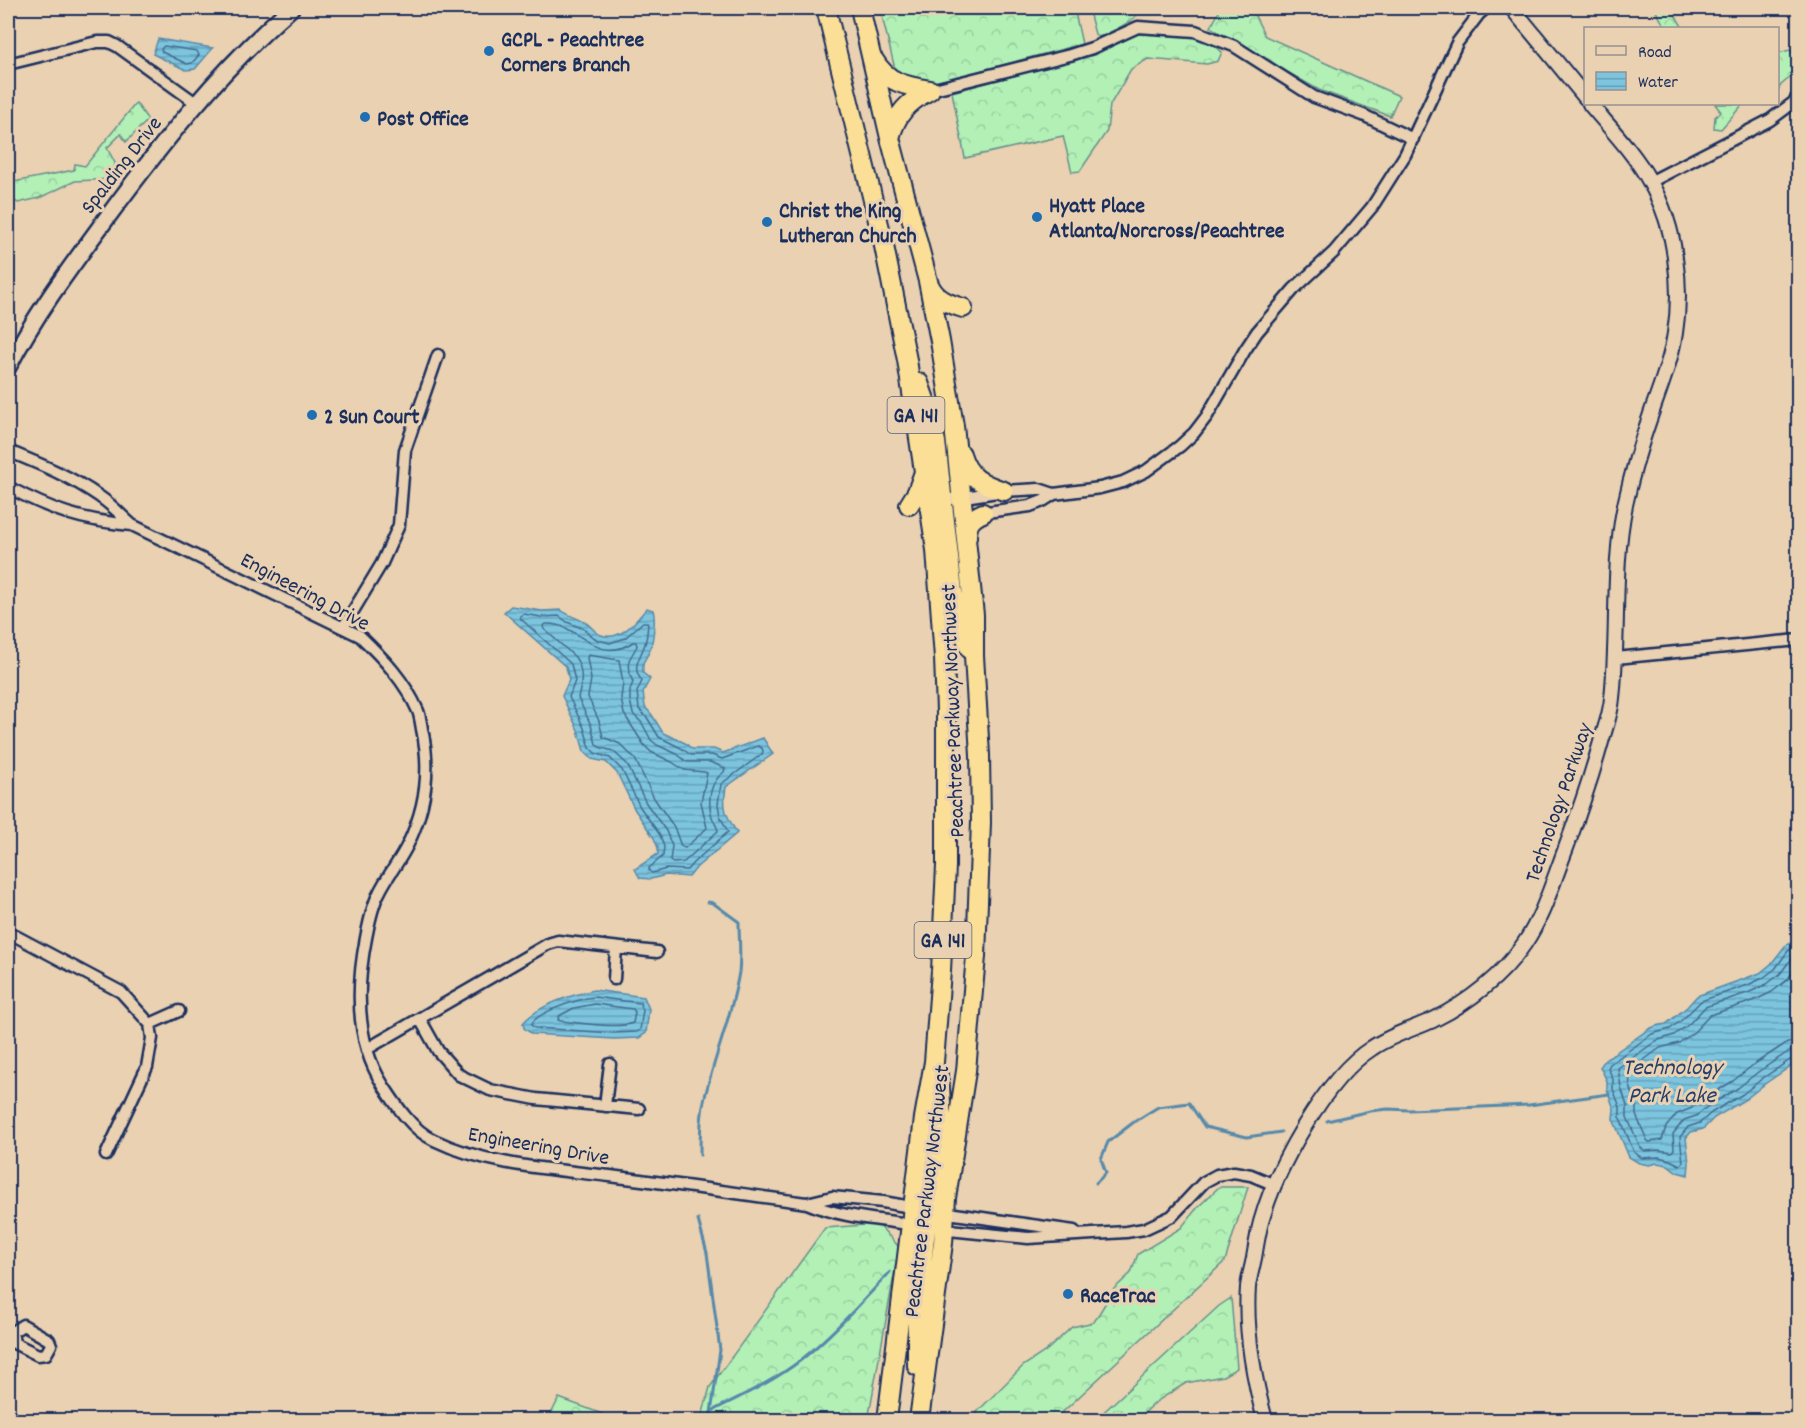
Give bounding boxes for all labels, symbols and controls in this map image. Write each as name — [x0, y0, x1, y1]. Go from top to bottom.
place label: GCPL - Peachtree Corners Branch — [501, 26, 644, 82]
legend — [1584, 27, 1779, 105]
text: Road — [1638, 41, 1672, 66]
marker: GCPL - Peachtree Corners Branch — [482, 44, 496, 58]
text: Water — [1638, 71, 1678, 96]
place label: Post Office — [377, 105, 469, 136]
marker: Post Office — [358, 110, 372, 124]
street label: Spalding Drive — [75, 111, 171, 222]
place label: Hyatt Place Atlanta/Norcross/Peachtree — [1049, 192, 1285, 248]
place label: Christ the King Lutheran Church — [779, 197, 917, 253]
marker: Hyatt Place Atlanta/Norcross/Peachtree — [1030, 210, 1044, 224]
marker: Christ the King Lutheran Church — [760, 215, 774, 229]
road number: GA 141 — [888, 397, 944, 433]
place label: 2 Sun Court — [324, 403, 420, 434]
marker: 2 Sun Court — [305, 408, 319, 422]
street label: Engineering Drive — [234, 546, 375, 640]
street label: Peachtree Parkway Northwest — [935, 584, 974, 838]
street label: Technology Parkway — [1518, 718, 1602, 887]
road number: GA 141 — [914, 922, 972, 958]
water label: Technology Park Lake — [1622, 1052, 1725, 1114]
street label: Peachtree Parkway Northwest — [898, 1064, 959, 1319]
street label: Engineering Drive — [465, 1120, 611, 1175]
place label: RaceTrac — [1080, 1282, 1156, 1313]
marker: RaceTrac — [1061, 1287, 1075, 1301]

